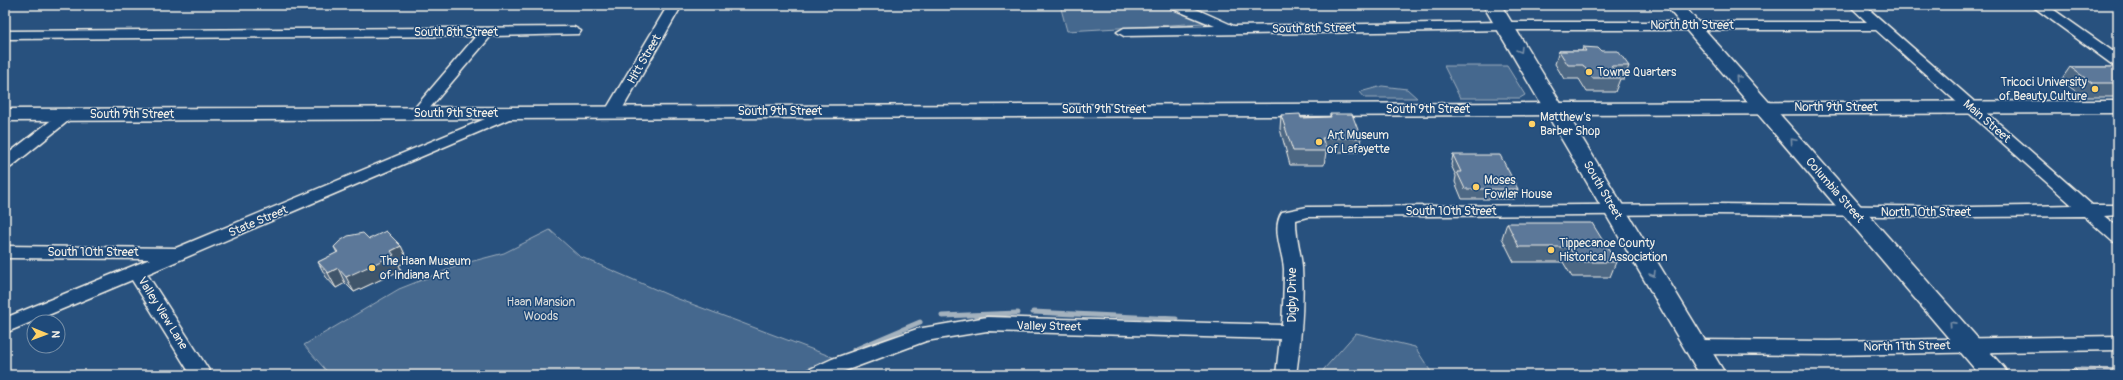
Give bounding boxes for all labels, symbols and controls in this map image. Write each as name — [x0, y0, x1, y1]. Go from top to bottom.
street label: North 8th Street — [1650, 18, 1734, 33]
street label: South 8th Street — [1272, 20, 1356, 37]
street label: South 8th Street — [414, 25, 498, 40]
street label: Hitt Street — [624, 32, 665, 87]
one-way arrow — [1515, 46, 1522, 53]
place label: Towne Quarters — [1597, 65, 1677, 80]
marker: Towne Quarters — [1584, 67, 1594, 77]
one-way arrow — [1735, 75, 1743, 83]
place label: Tricoci University of Beauty Culture — [1999, 75, 2087, 104]
marker: Tricoci University of Beauty Culture — [2090, 84, 2100, 94]
street label: Main Street — [1960, 97, 2014, 146]
street label: North 9th Street — [1794, 100, 1878, 115]
street label: South 9th Street — [1062, 102, 1146, 117]
street label: South 9th Street — [1386, 102, 1470, 117]
street label: South 9th Street — [738, 104, 822, 119]
street label: South 9th Street — [414, 106, 498, 121]
street label: South 9th Street — [90, 107, 174, 122]
place label: Matthew's Barber Shop — [1540, 110, 1601, 139]
marker: Matthew's Barber Shop — [1527, 119, 1537, 129]
place label: Art Museum of Lafayette — [1327, 128, 1390, 157]
marker: Art Museum of Lafayette — [1314, 137, 1324, 147]
one-way arrow — [1791, 138, 1798, 146]
street label: Columbia Street — [1802, 155, 1867, 226]
street label: South Street — [1580, 158, 1625, 222]
place label: Moses Fowler House — [1484, 173, 1552, 202]
marker: Moses Fowler House — [1471, 182, 1481, 192]
street label: State Street — [226, 202, 290, 241]
street label: South 10th Street — [1405, 204, 1497, 219]
street label: North 10th Street — [1881, 205, 1971, 220]
place label: Tippecanoe County Historical Association — [1559, 236, 1668, 265]
street label: South 10th Street — [47, 245, 139, 260]
marker: Tippecanoe County Historical Association — [1546, 245, 1556, 255]
place label: The Haan Museum of Indiana Art — [380, 254, 471, 283]
marker: The Haan Museum of Indiana Art — [367, 263, 377, 273]
street label: Digby Drive — [1285, 267, 1300, 322]
one-way arrow — [1649, 270, 1656, 277]
street label: Valley View Lane — [134, 274, 191, 352]
park label: Haan Mansion Woods — [507, 295, 576, 324]
north arrow — [26, 314, 66, 354]
street label: Valley Street — [1017, 318, 1082, 335]
one-way arrow — [1949, 321, 1956, 329]
text: N — [49, 330, 62, 339]
street label: North 11th Street — [1863, 338, 1951, 355]

